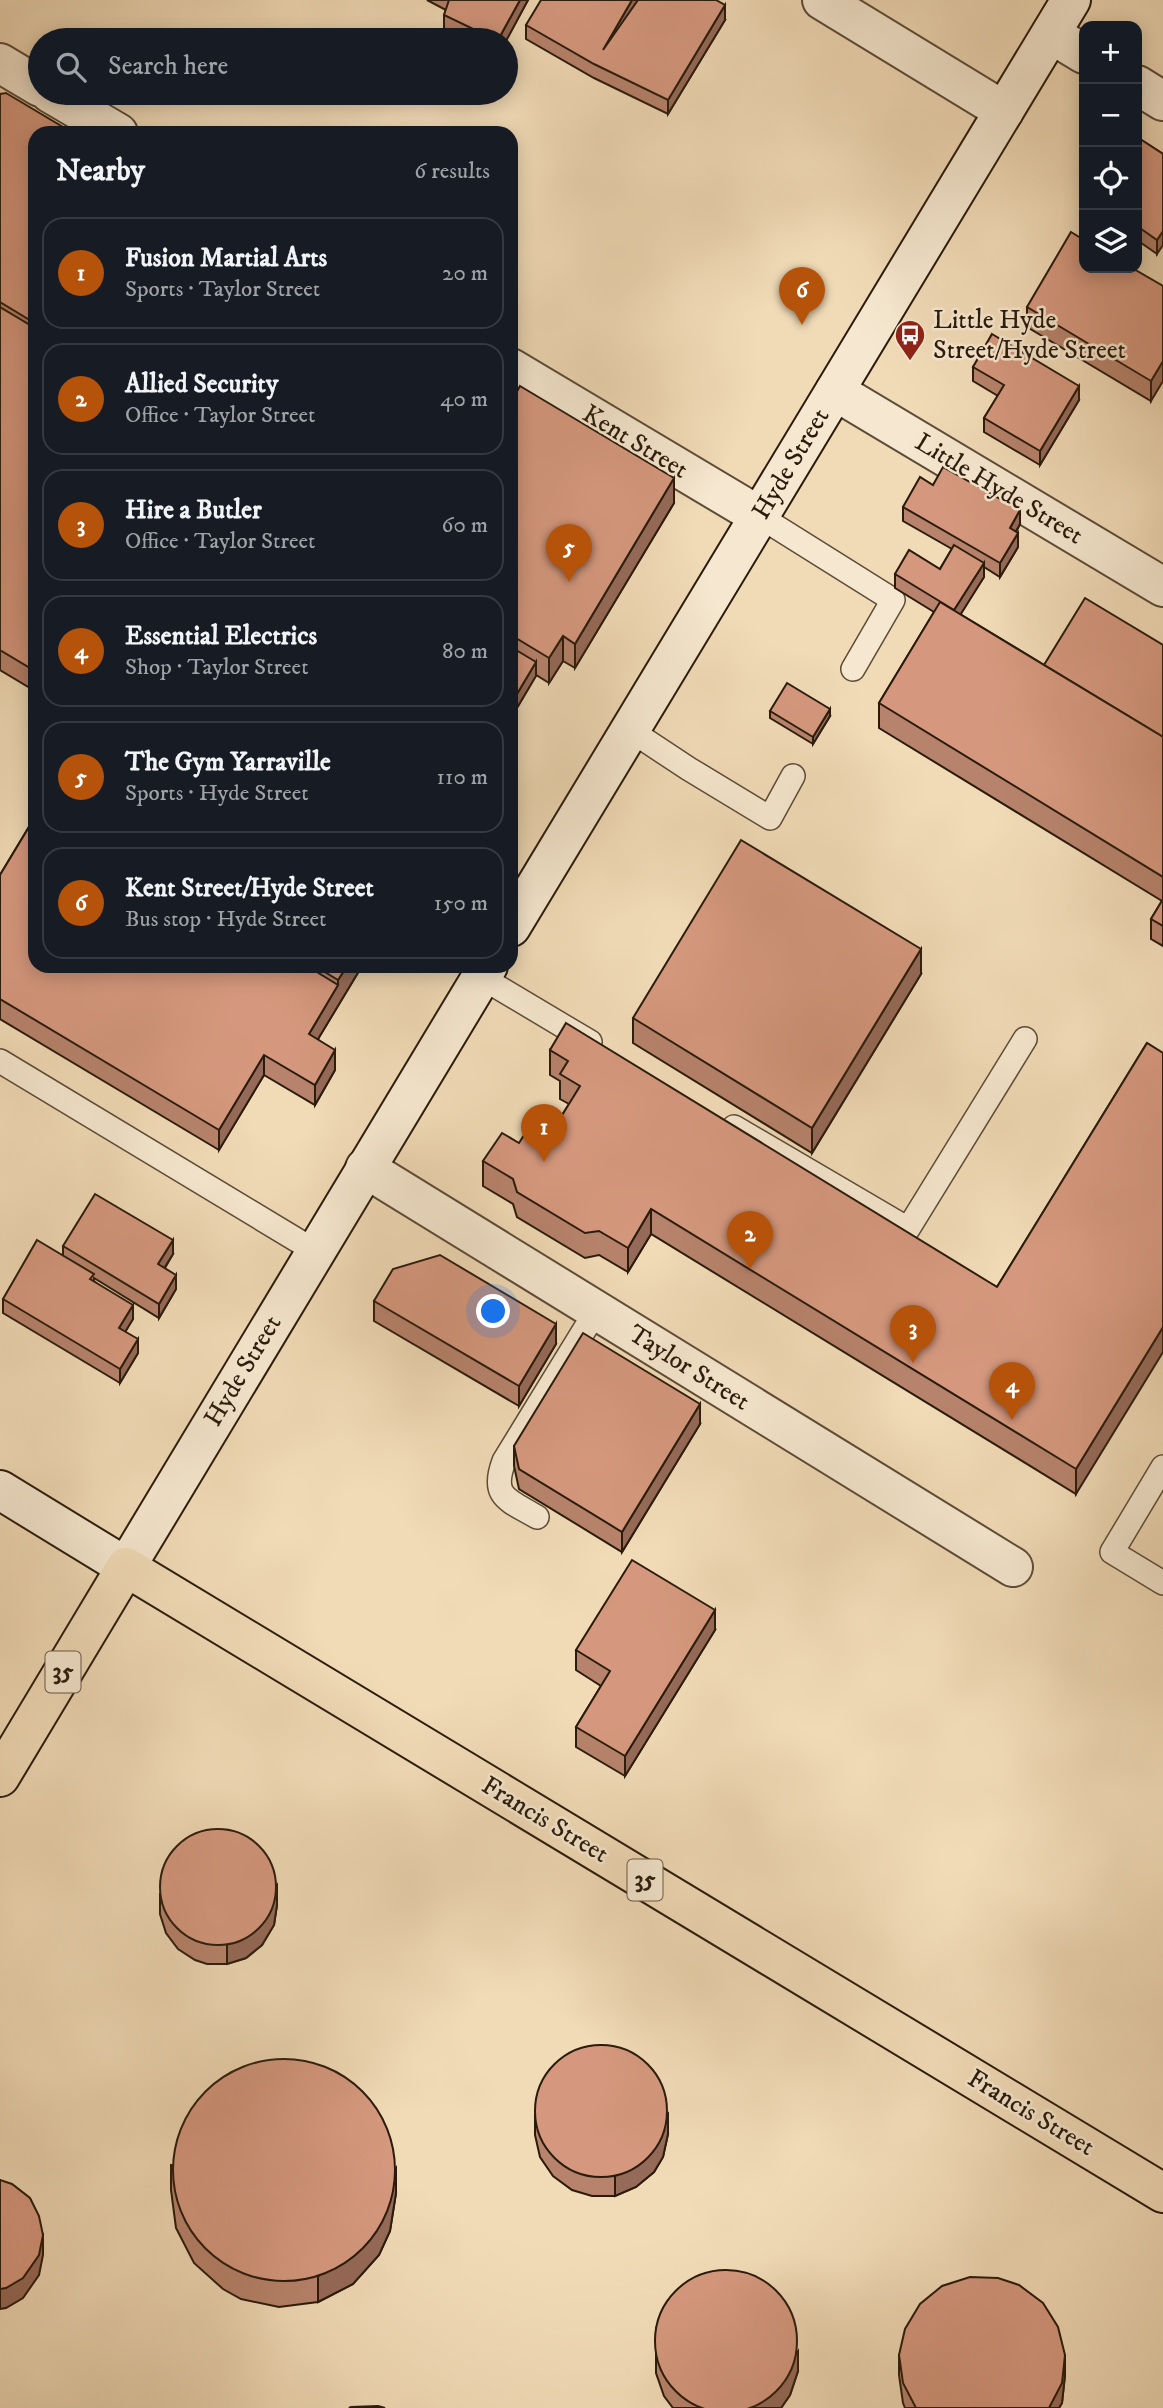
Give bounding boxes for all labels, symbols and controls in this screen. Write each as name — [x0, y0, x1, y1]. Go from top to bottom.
map controls — [1079, 21, 1142, 273]
button: + — [1079, 21, 1142, 84]
search box — [28, 28, 518, 105]
icon: search — [52, 48, 90, 86]
text: Search here — [108, 50, 228, 83]
button: − — [1079, 84, 1142, 147]
button: locate — [1079, 147, 1142, 210]
text: Nearby — [56, 153, 145, 190]
text: 6 results — [414, 157, 490, 186]
button: layers — [1079, 210, 1142, 273]
text: Fusion Martial Arts — [125, 242, 327, 275]
text: 1 — [77, 259, 85, 288]
text: 20 m — [442, 259, 488, 288]
pin: 6 — [779, 267, 825, 325]
text: Sports · Taylor Street — [125, 275, 320, 304]
place label: Little Hyde Street/Hyde Street — [933, 304, 1126, 367]
bus stop icon: Little Hyde Street/Hyde Street — [893, 318, 927, 362]
text: Allied Security — [125, 368, 278, 401]
text: 2 — [75, 385, 87, 414]
text: 40 m — [440, 385, 488, 414]
street label: Kent Street — [576, 398, 694, 486]
text: Office · Taylor Street — [125, 401, 315, 430]
street label: Hyde Street — [745, 402, 837, 526]
street label: Little Hyde Street — [909, 426, 1089, 552]
text: Hire a Butler — [125, 494, 262, 527]
text: 3 — [77, 511, 85, 540]
text: 60 m — [441, 511, 488, 540]
pin: 5 — [546, 524, 592, 582]
text: Office · Taylor Street — [125, 527, 315, 556]
text: Essential Electrics — [125, 620, 317, 653]
text: 4 — [74, 637, 88, 666]
text: 80 m — [442, 637, 488, 666]
text: Shop · Taylor Street — [125, 653, 309, 682]
text: The Gym Yarraville — [125, 746, 331, 779]
text: 5 — [75, 763, 87, 792]
text: 110 m — [437, 763, 488, 792]
text: Sports · Hyde Street — [125, 779, 309, 808]
text: Kent Street/Hyde Street — [125, 872, 374, 905]
text: 6 — [75, 889, 87, 918]
text: 150 m — [434, 889, 488, 918]
text: Bus stop · Hyde Street — [125, 905, 326, 934]
pin: 1 — [521, 1104, 567, 1162]
pin: 2 — [727, 1211, 773, 1269]
your location — [476, 1294, 510, 1328]
pin: 3 — [890, 1305, 936, 1363]
street label: Hyde Street — [197, 1309, 289, 1433]
street label: Taylor Street — [622, 1318, 756, 1418]
pin: 4 — [989, 1362, 1035, 1420]
road number: 35 — [46, 1652, 80, 1692]
street label: Francis Street — [475, 1769, 615, 1871]
road number: 35 — [628, 1859, 662, 1900]
street label: Francis Street — [961, 2062, 1101, 2164]

